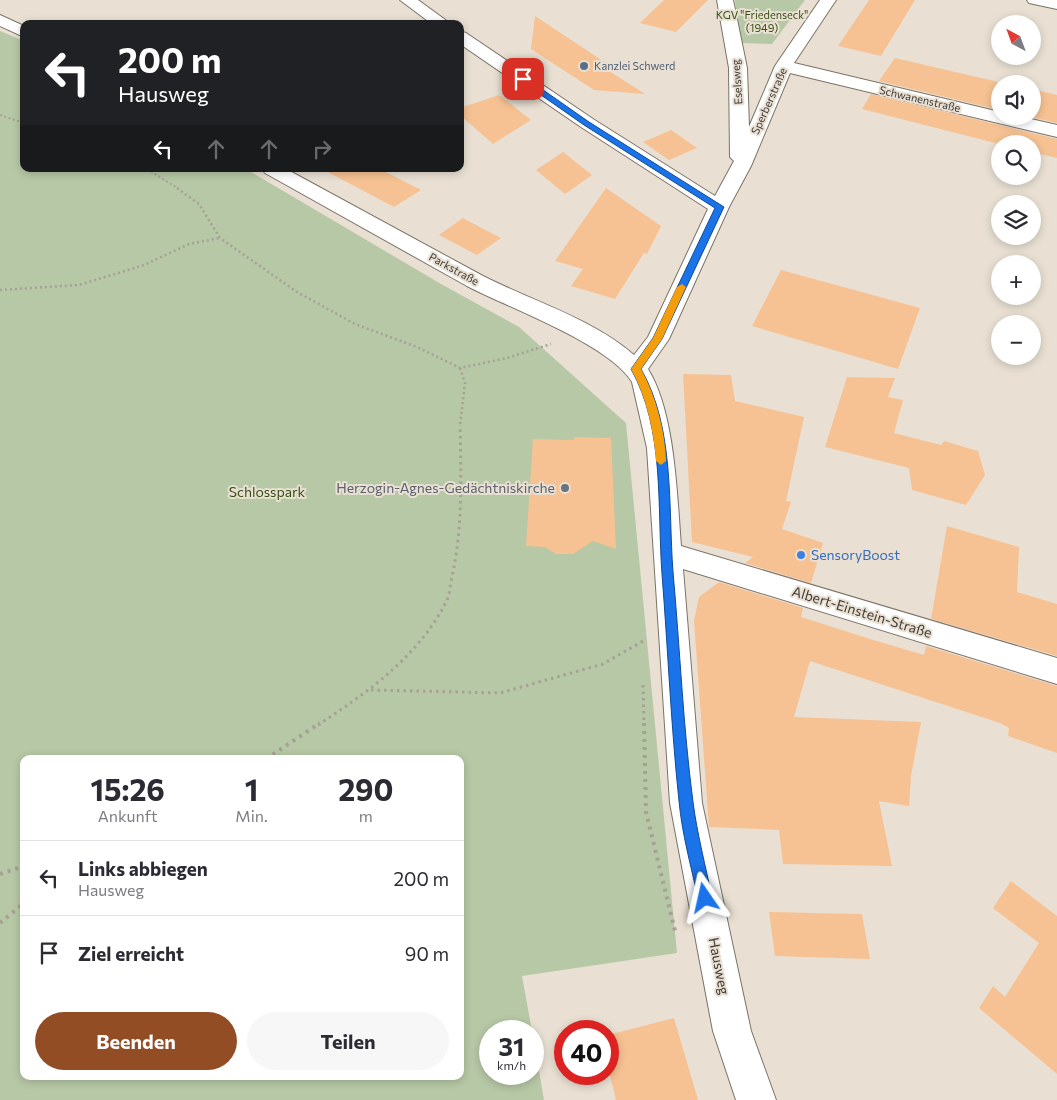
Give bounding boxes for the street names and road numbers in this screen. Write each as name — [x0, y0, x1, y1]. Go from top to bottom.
street label: Eselsweg — [728, 59, 745, 105]
street label: Sperberstraße — [748, 65, 789, 136]
street label: Schwanenstraße — [878, 83, 962, 114]
street label: Parkstraße — [427, 250, 482, 288]
street label: Albert-Einstein-Straße — [790, 582, 934, 641]
street label: Hausweg — [706, 936, 733, 996]

